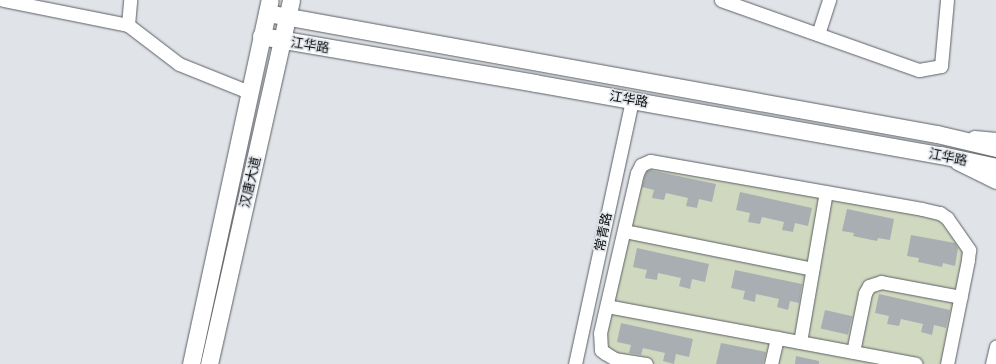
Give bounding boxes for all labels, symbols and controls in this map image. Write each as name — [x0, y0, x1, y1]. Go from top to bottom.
street label: 江华路 — [290, 34, 330, 56]
street label: 江华路 — [608, 88, 650, 110]
street label: 江华路 — [927, 146, 969, 168]
street label: 汉唐大道 — [237, 155, 263, 209]
street label: 常青路 — [591, 211, 615, 253]

